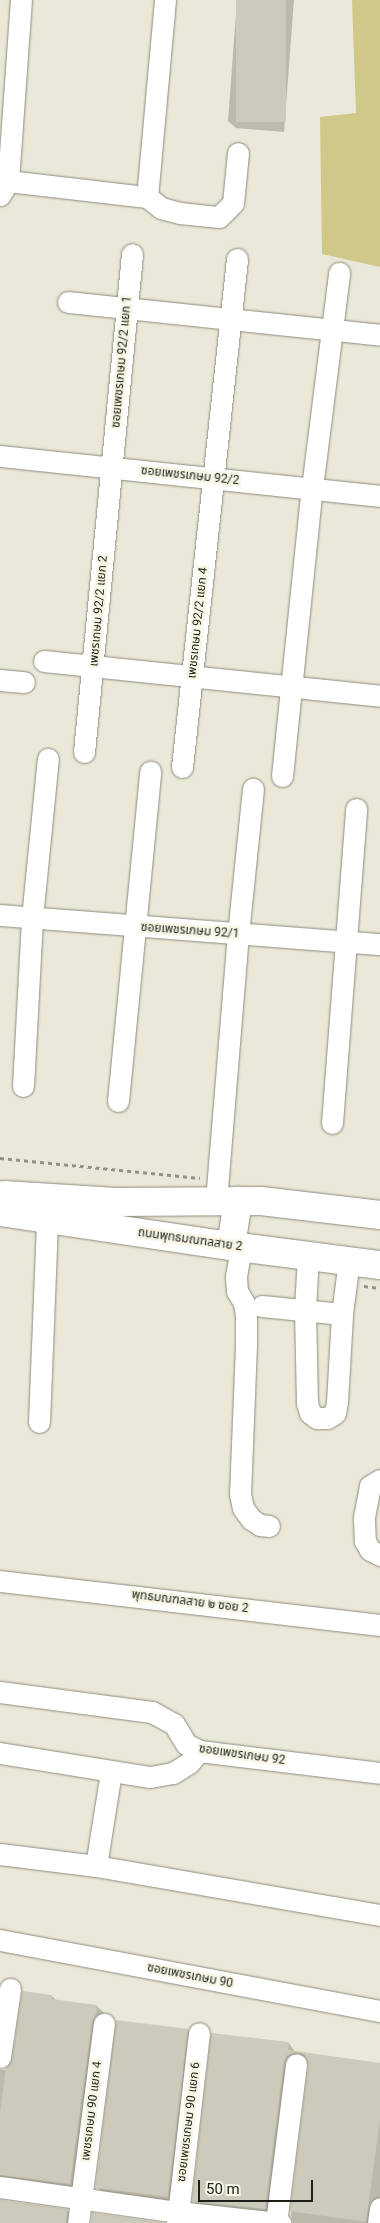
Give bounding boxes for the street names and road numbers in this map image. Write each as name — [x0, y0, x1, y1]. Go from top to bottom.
street label: ซอยเพชรเกษม 92/2 แยก 1 — [109, 296, 135, 428]
street label: ซอยเพชรเกษม 92/2 — [140, 464, 240, 488]
street label: เพชรเกษม 92/2 แยก 2 — [87, 555, 111, 667]
street label: เพชรเกษม 92/2 แยก 4 — [185, 567, 211, 679]
street label: ซอยเพชรเกษม 92/1 — [140, 920, 240, 942]
street label: ถนนพุทธมณฑลสาย 2 — [137, 1226, 243, 1254]
street label: พุทธมณฑลสาย ๒ ซอย 2 — [131, 1588, 249, 1616]
street label: ซอยเพชรเกษม 92 — [198, 1742, 286, 1768]
street label: ซอยเพชรเกษม 90 — [146, 1961, 234, 1991]
street label: เพชรเกษม 90 แยก 4 — [79, 2061, 105, 2161]
street label: ซอยเพชรเกษม 90 แยก 6 — [175, 2061, 203, 2183]

